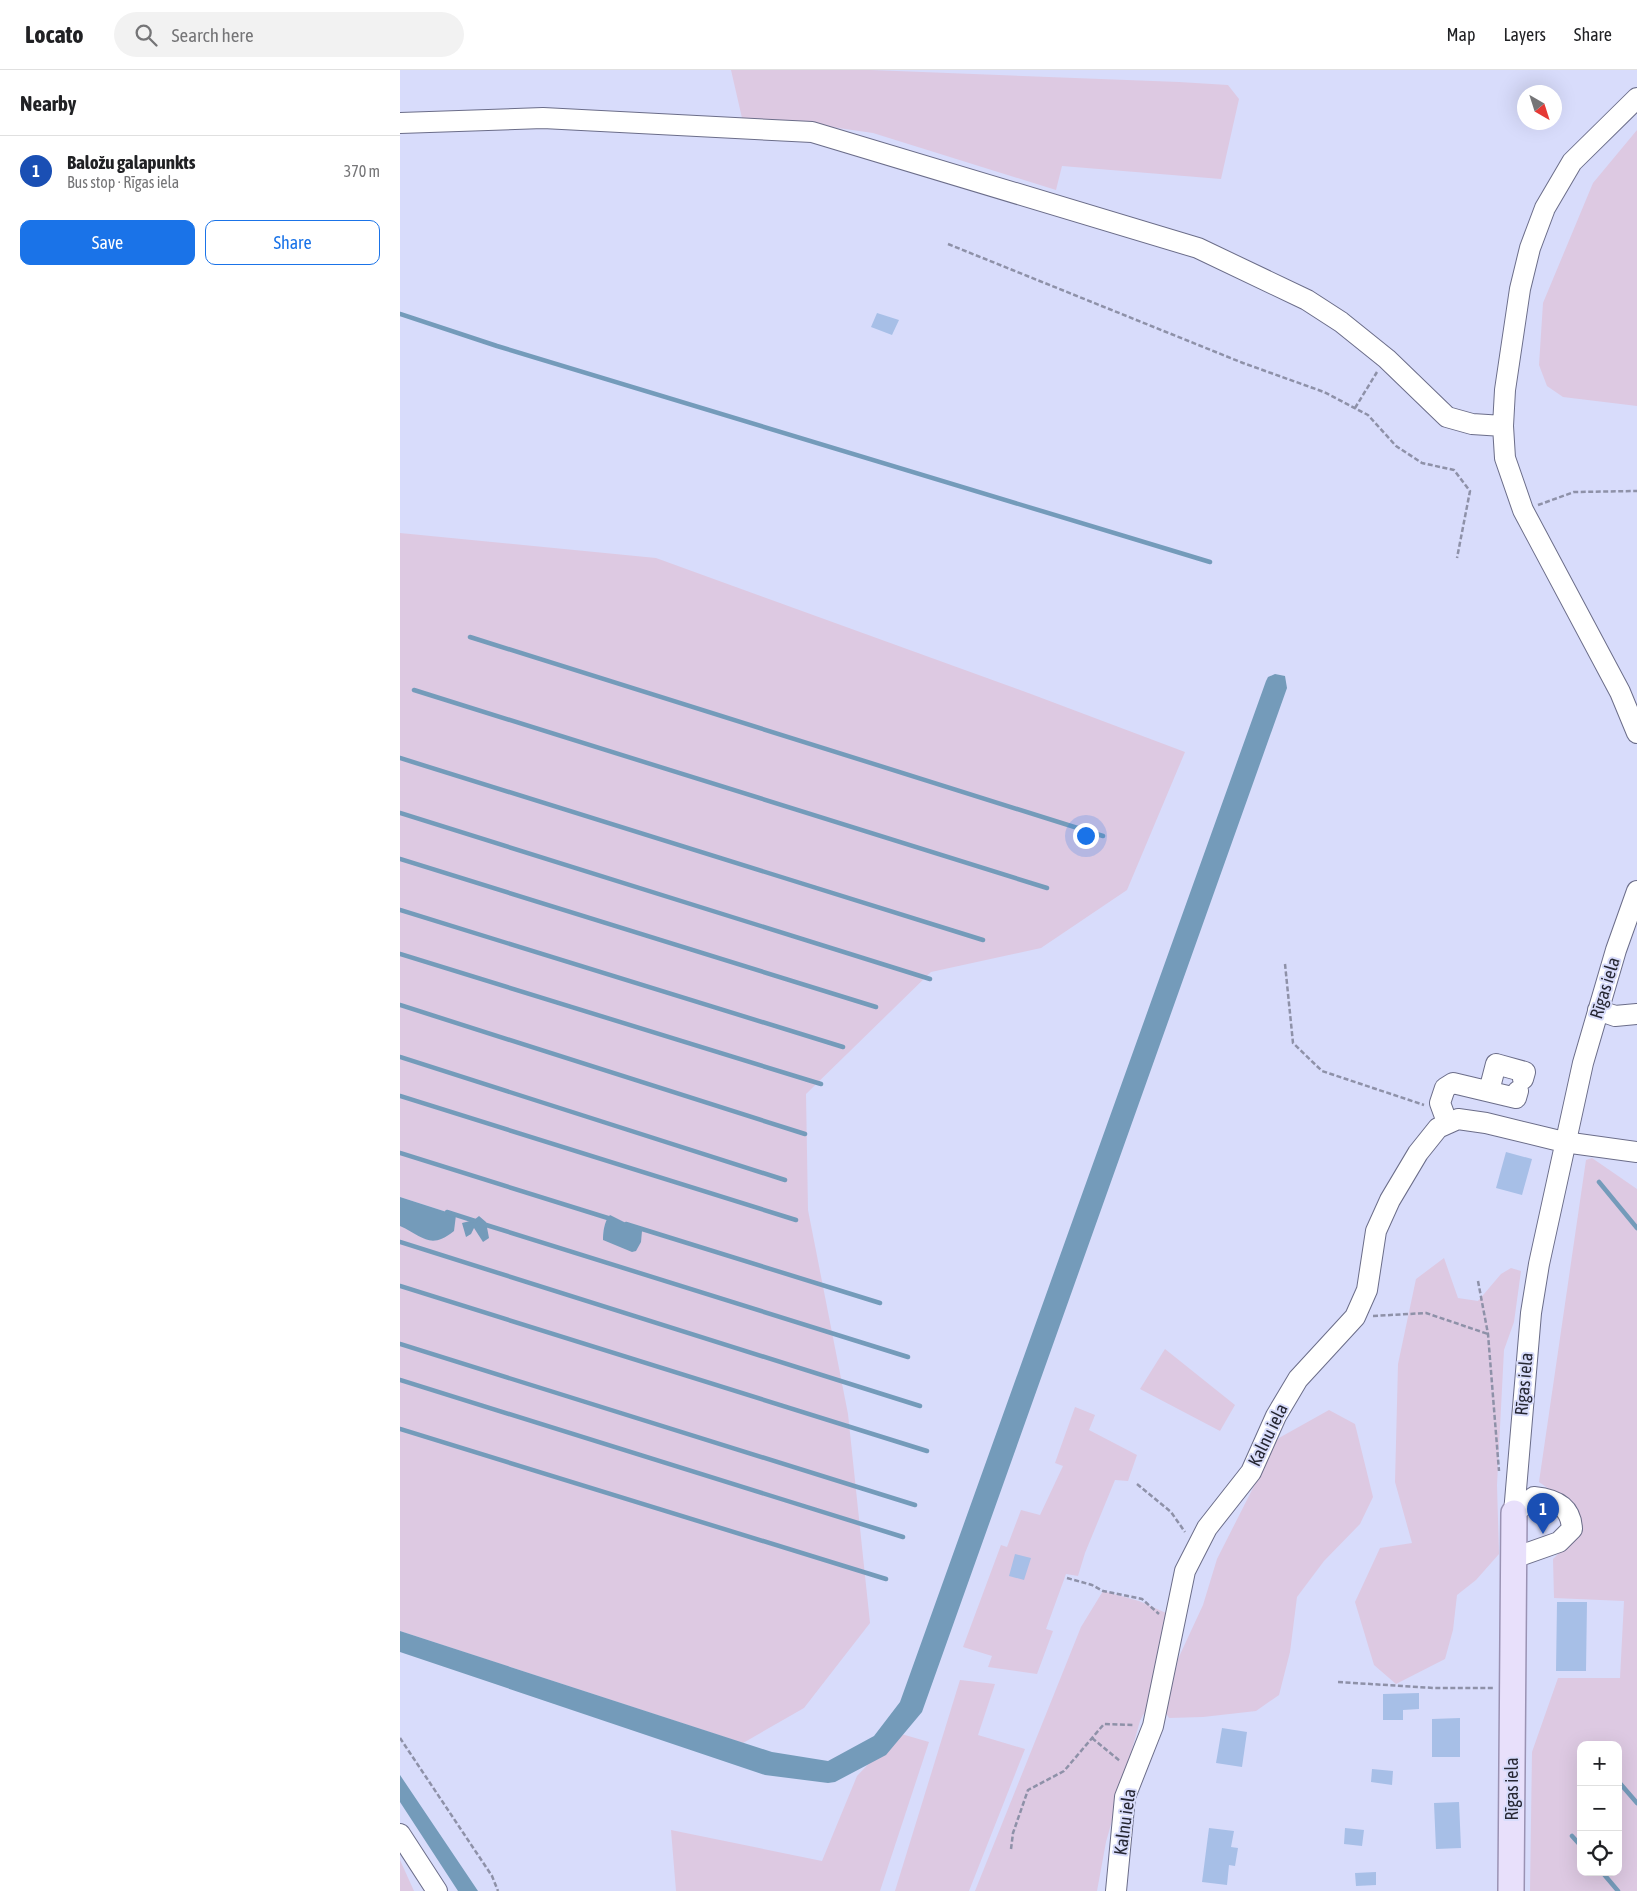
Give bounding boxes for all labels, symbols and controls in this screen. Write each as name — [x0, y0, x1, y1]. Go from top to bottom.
search box — [114, 12, 464, 57]
text: Locato — [25, 21, 84, 48]
icon: search — [132, 21, 160, 49]
text: Search here — [172, 24, 254, 46]
text: Map — [1446, 24, 1475, 45]
text: Layers — [1503, 24, 1546, 45]
text: Share — [1574, 24, 1612, 45]
north arrow — [1517, 85, 1562, 130]
text: Nearby — [20, 91, 76, 115]
text: Baložu galapunkts — [67, 151, 195, 173]
text: 1 — [32, 162, 40, 180]
text: 370 m — [344, 162, 380, 180]
text: Bus stop · Rīgas iela — [67, 173, 179, 191]
button: Save — [20, 220, 195, 265]
button: Share — [205, 220, 380, 265]
your location — [1073, 823, 1099, 849]
street label: Rīgas iela — [1585, 955, 1624, 1021]
street label: Rīgas iela — [1510, 1352, 1537, 1416]
street label: Kalnu iela — [1243, 1400, 1292, 1469]
pin: 1 — [1527, 1493, 1559, 1534]
map controls — [1577, 1741, 1622, 1876]
button: + — [1577, 1741, 1622, 1786]
street label: Rīgas iela — [1501, 1757, 1522, 1821]
button: − — [1577, 1786, 1622, 1831]
street label: Kalnu iela — [1109, 1787, 1140, 1857]
button: locate — [1577, 1831, 1622, 1876]

